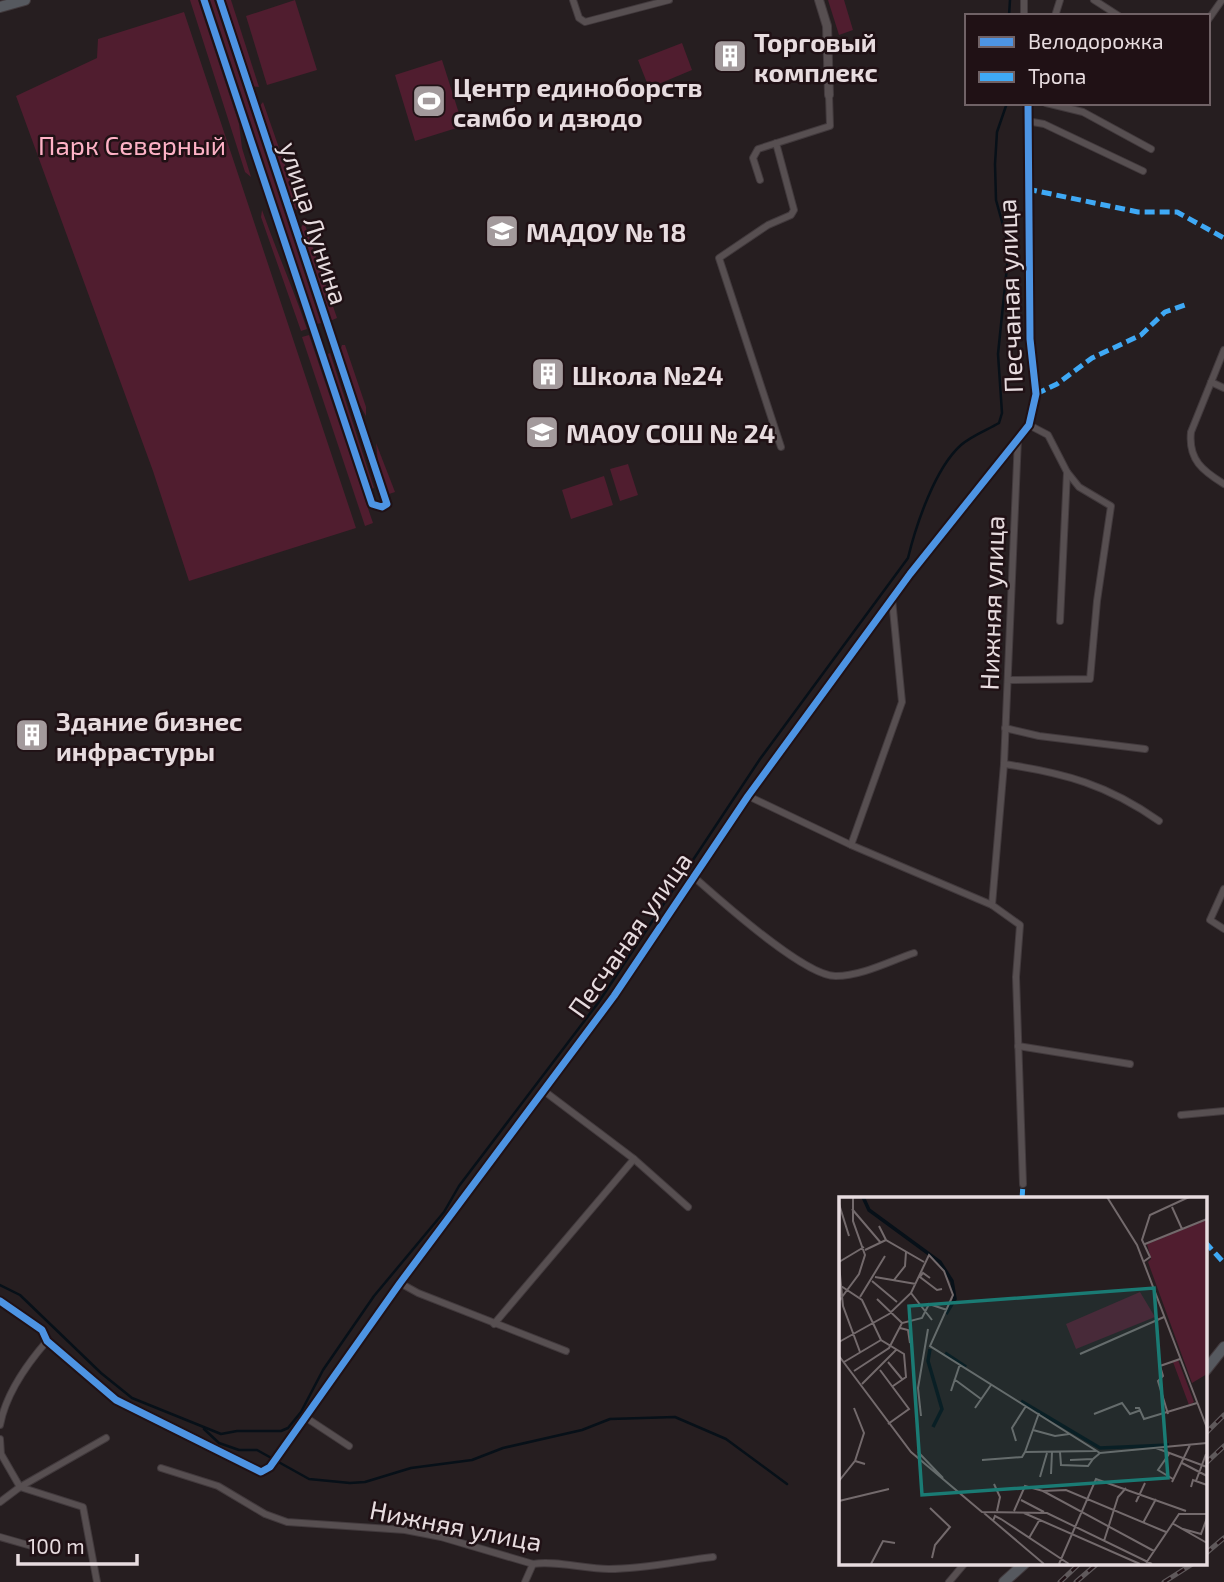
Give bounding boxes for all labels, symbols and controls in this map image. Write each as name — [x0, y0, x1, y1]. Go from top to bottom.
legend — [965, 14, 1210, 105]
place label: Торговый комплекс — [754, 26, 878, 87]
text: Велодорожка — [1028, 28, 1164, 53]
building icon: Торговый комплекс — [711, 37, 749, 75]
text: Тропа — [1028, 63, 1086, 88]
place label: Центр единоборств самбо и дзюдо — [453, 71, 703, 132]
sports icon: Центр единоборств самбо и дзюдо — [410, 82, 448, 120]
park label: Парк Северный — [38, 129, 226, 160]
street label: улица Лунина — [273, 138, 356, 308]
street label: Песчаная улица — [990, 198, 1029, 394]
school or university icon: МАДОУ № 18 — [483, 212, 521, 250]
place label: МАДОУ № 18 — [526, 216, 687, 247]
building icon: Школа №24 — [529, 355, 567, 393]
place label: Школа №24 — [572, 359, 723, 390]
school or university icon: МАОУ СОШ № 24 — [523, 413, 561, 451]
place label: МАОУ СОШ № 24 — [566, 417, 775, 448]
street label: Нижняя улица — [972, 515, 1011, 691]
place label: Здание бизнес инфрастуры — [56, 705, 242, 766]
building icon: Здание бизнес инфрастуры — [13, 716, 51, 754]
street label: Песчаная улица — [561, 845, 698, 1023]
inset map — [839, 1197, 1206, 1564]
street label: Нижняя улица — [367, 1493, 545, 1558]
scale bar — [18, 1522, 136, 1566]
text: 100 m — [28, 1533, 85, 1558]

